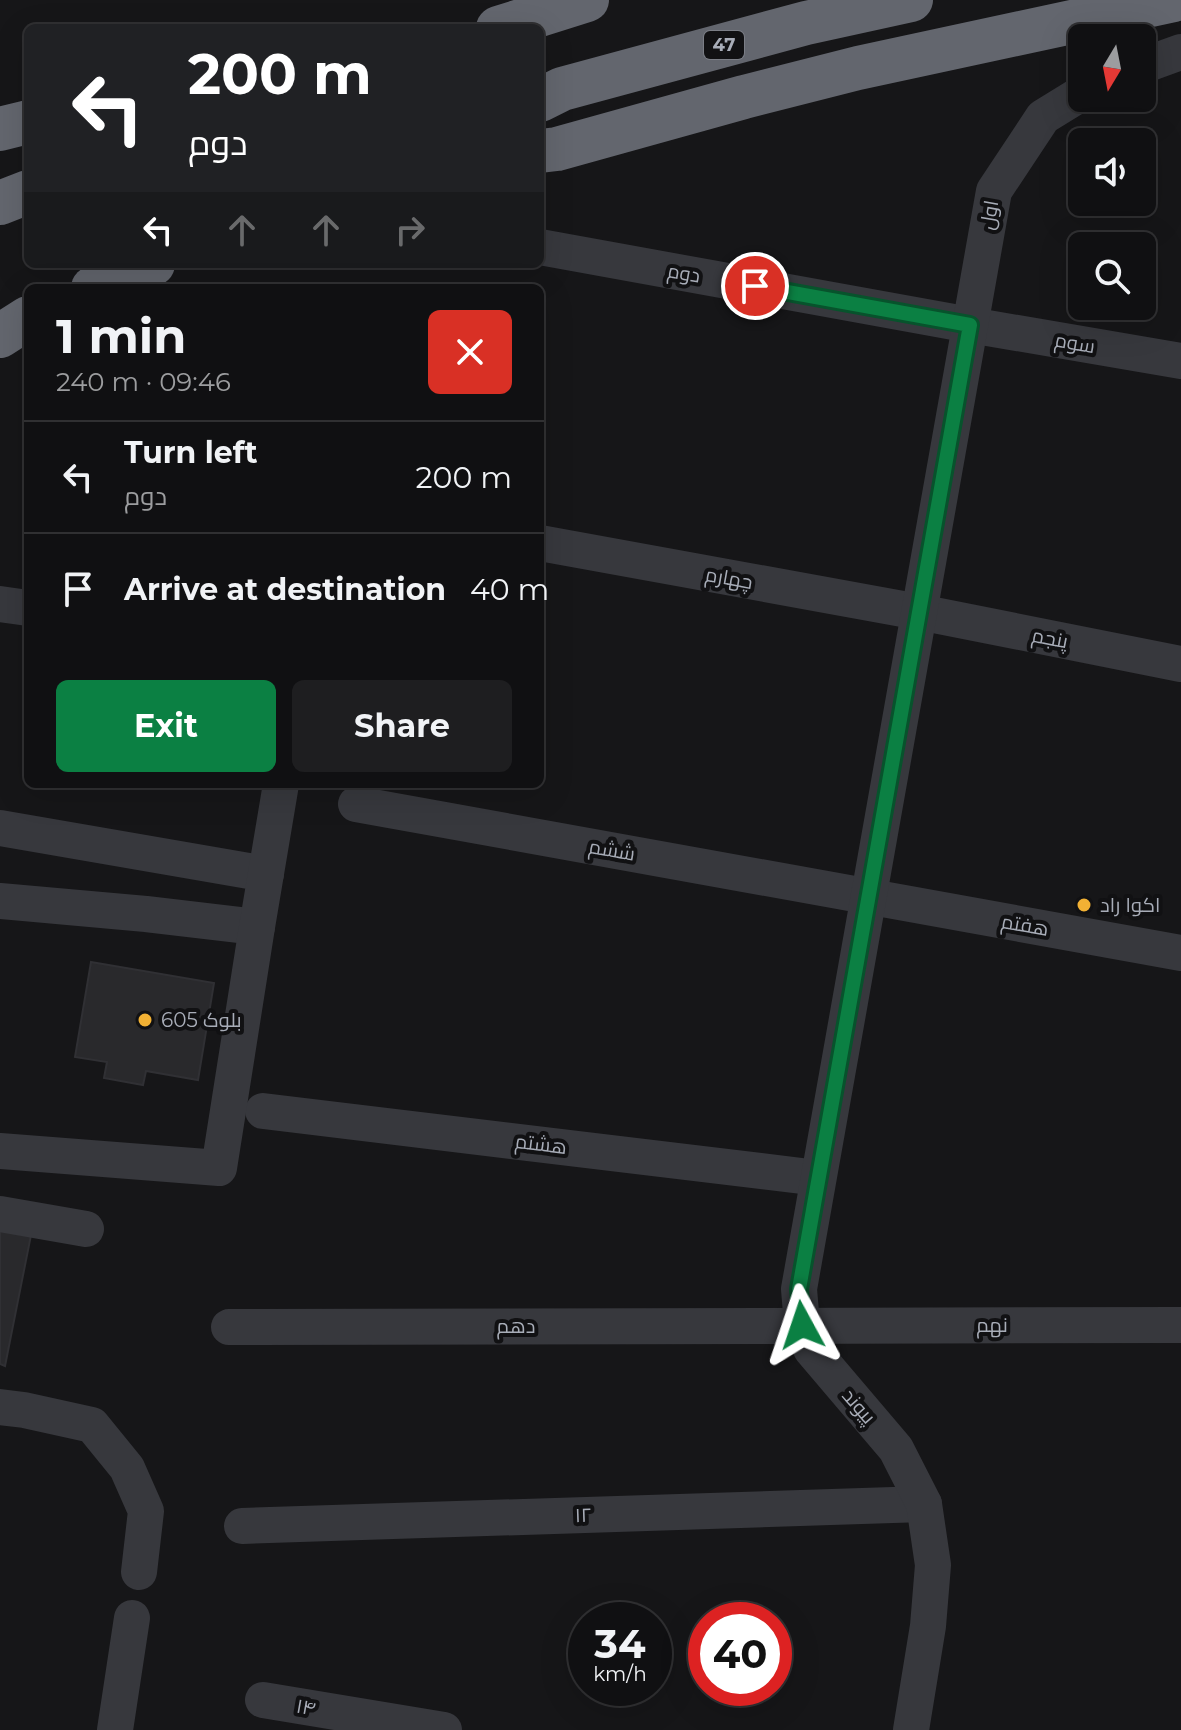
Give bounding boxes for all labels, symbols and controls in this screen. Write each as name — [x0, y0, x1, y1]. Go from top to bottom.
north arrow — [1068, 24, 1156, 112]
map controls — [1068, 24, 1156, 320]
road number: 47 — [704, 31, 744, 59]
text: 200 m — [188, 40, 372, 108]
icon: left — [56, 56, 160, 160]
text: دوم — [188, 120, 248, 164]
button: sound — [1068, 128, 1156, 216]
street label: اول — [975, 198, 1004, 232]
icon: left — [136, 208, 180, 252]
icon: ahead — [220, 208, 264, 252]
icon: ahead — [304, 208, 348, 252]
icon: right — [388, 208, 432, 252]
button: search — [1068, 232, 1156, 320]
pin — [721, 252, 789, 320]
street label: دوم — [665, 258, 702, 290]
icon: arrive — [733, 264, 777, 308]
text: 1 min — [56, 307, 186, 365]
button: close — [428, 310, 512, 394]
street label: سوم — [1053, 328, 1097, 360]
text: 240 m · 09:46 — [56, 366, 231, 398]
text: Turn left — [124, 434, 257, 471]
icon: left — [56, 455, 100, 499]
text: 200 m — [416, 459, 512, 496]
text: دوم — [124, 480, 167, 512]
street label: چهارم — [703, 562, 755, 596]
icon: arrive — [56, 567, 100, 611]
text: Arrive at destination — [124, 571, 446, 608]
text: 40 m — [470, 571, 549, 608]
street label: پنجم — [1029, 623, 1071, 655]
button: Exit — [56, 680, 276, 772]
button: Share — [292, 680, 512, 772]
street label: ششم — [586, 834, 637, 868]
place label: اکوا راد — [1100, 893, 1160, 917]
marker: اکوا راد — [1075, 896, 1093, 914]
street label: هفتم — [999, 909, 1051, 943]
place label: بلوک 605 — [161, 1008, 242, 1032]
marker: بلوک 605 — [136, 1011, 154, 1029]
street label: هشتم — [513, 1129, 568, 1161]
position arrow — [760, 1283, 844, 1367]
street label: نهم — [976, 1313, 1008, 1339]
street label: دهم — [497, 1314, 535, 1340]
street label: پیوند — [836, 1383, 881, 1430]
street label: ۱۲ — [574, 1503, 592, 1527]
speed limit sign: 40 — [688, 1602, 792, 1706]
text: 34 — [594, 1619, 646, 1668]
text: km/h — [593, 1662, 647, 1686]
street label: ۱۴ — [294, 1693, 318, 1721]

